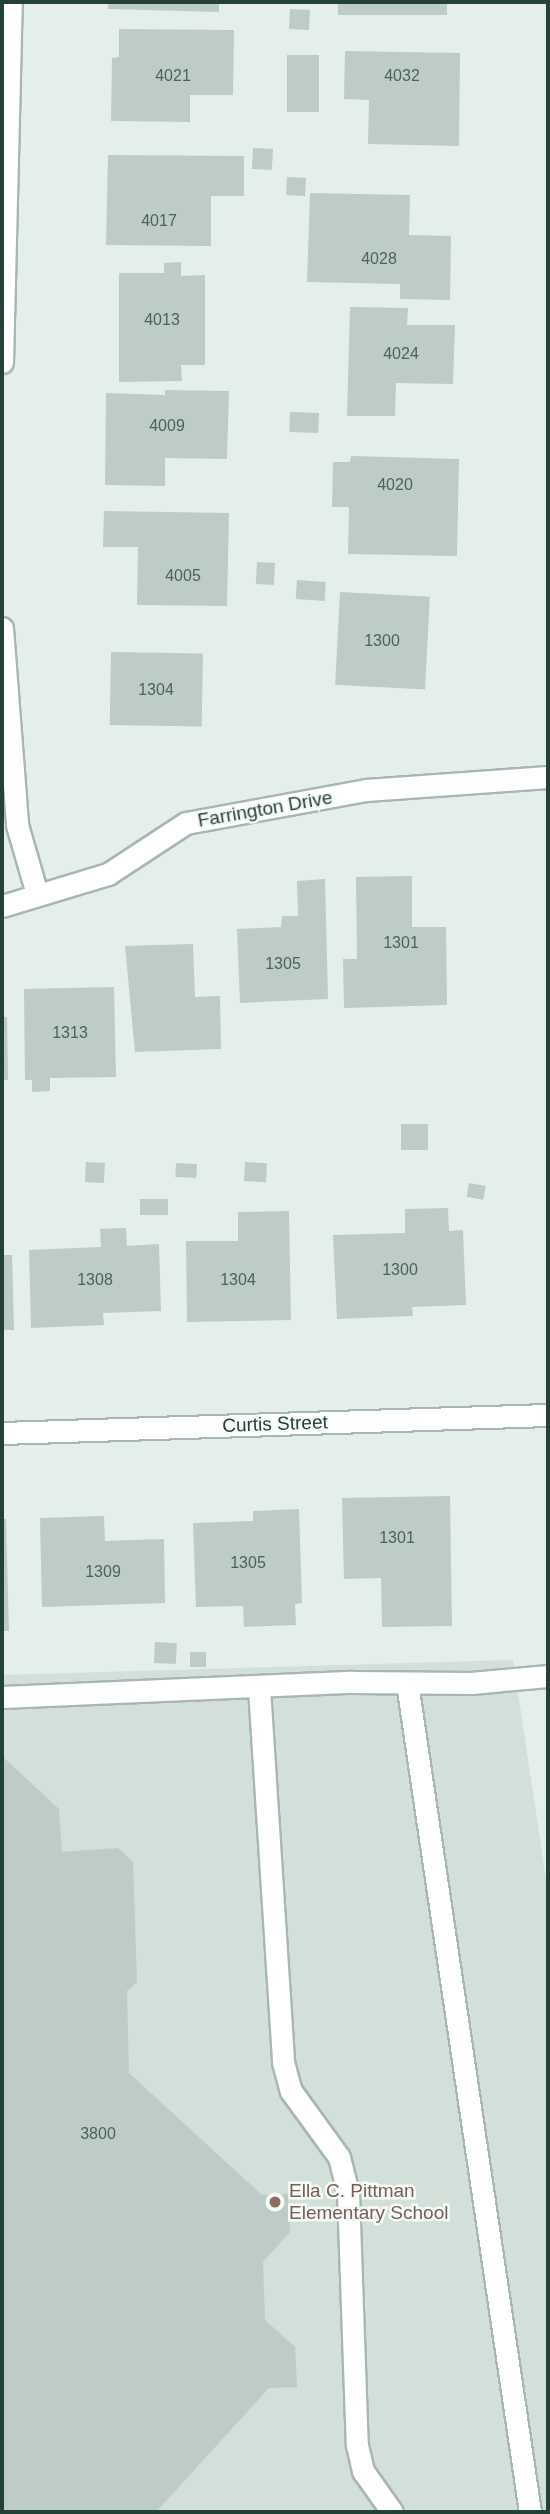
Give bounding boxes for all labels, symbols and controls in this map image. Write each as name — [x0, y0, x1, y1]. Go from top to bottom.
house number: 4021 — [155, 66, 191, 86]
house number: 4032 — [384, 66, 420, 86]
house number: 4017 — [141, 211, 177, 231]
house number: 4028 — [361, 249, 397, 269]
house number: 4013 — [144, 310, 180, 330]
house number: 4024 — [383, 344, 419, 364]
house number: 4009 — [149, 416, 185, 436]
house number: 4020 — [377, 475, 413, 495]
house number: 4005 — [165, 566, 201, 586]
house number: 1300 — [364, 631, 400, 651]
house number: 1304 — [138, 680, 174, 700]
street label: Farrington Drive — [196, 786, 334, 832]
house number: 1301 — [383, 933, 419, 953]
house number: 1305 — [265, 954, 301, 974]
house number: 1313 — [52, 1023, 88, 1043]
house number: 1300 — [382, 1260, 418, 1280]
house number: 1308 — [77, 1270, 113, 1290]
house number: 1304 — [220, 1270, 256, 1290]
street label: Curtis Street — [222, 1411, 328, 1437]
house number: 1301 — [379, 1528, 415, 1548]
house number: 1305 — [230, 1553, 266, 1573]
house number: 1309 — [85, 1562, 121, 1582]
house number: 3800 — [80, 2124, 116, 2144]
place label: Ella C. Pittman Elementary School — [289, 2180, 448, 2224]
marker: Ella C. Pittman Elementary School — [267, 2194, 283, 2210]

